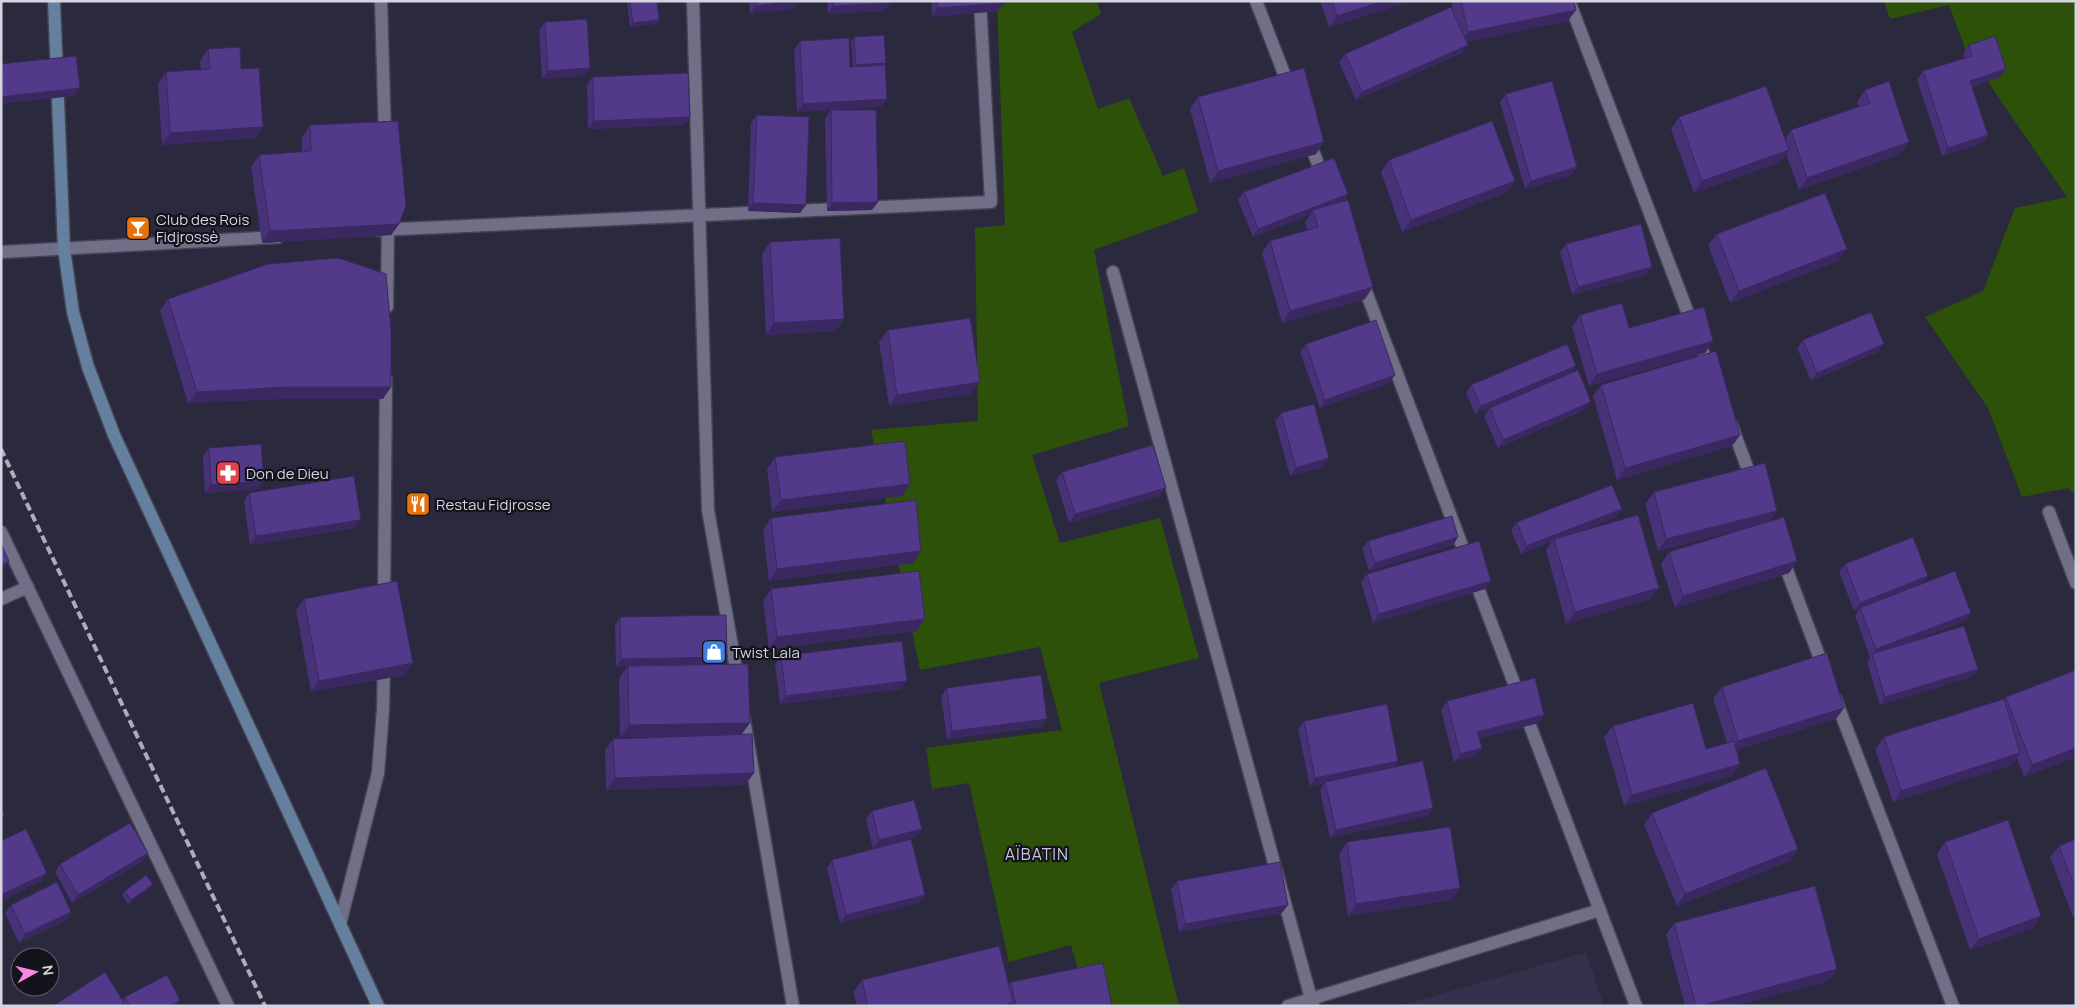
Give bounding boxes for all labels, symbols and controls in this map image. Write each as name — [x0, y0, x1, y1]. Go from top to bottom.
place label: Club des Rois Fidjrossè — [156, 209, 249, 247]
bar icon: Club des Rois Fidjrossè — [125, 215, 151, 241]
pharmacy icon: Don de Dieu — [215, 460, 241, 486]
place label: Don de Dieu — [246, 463, 329, 484]
restaurant icon: Restau Fidjrosse — [405, 491, 431, 517]
place label: Restau Fidjrosse — [436, 494, 551, 515]
shop icon: Twist Lala — [701, 639, 727, 665]
place label: Twist Lala — [732, 642, 800, 663]
district label: AÏBATIN — [1005, 843, 1069, 865]
north arrow — [10, 947, 60, 997]
text: N — [38, 964, 58, 976]

